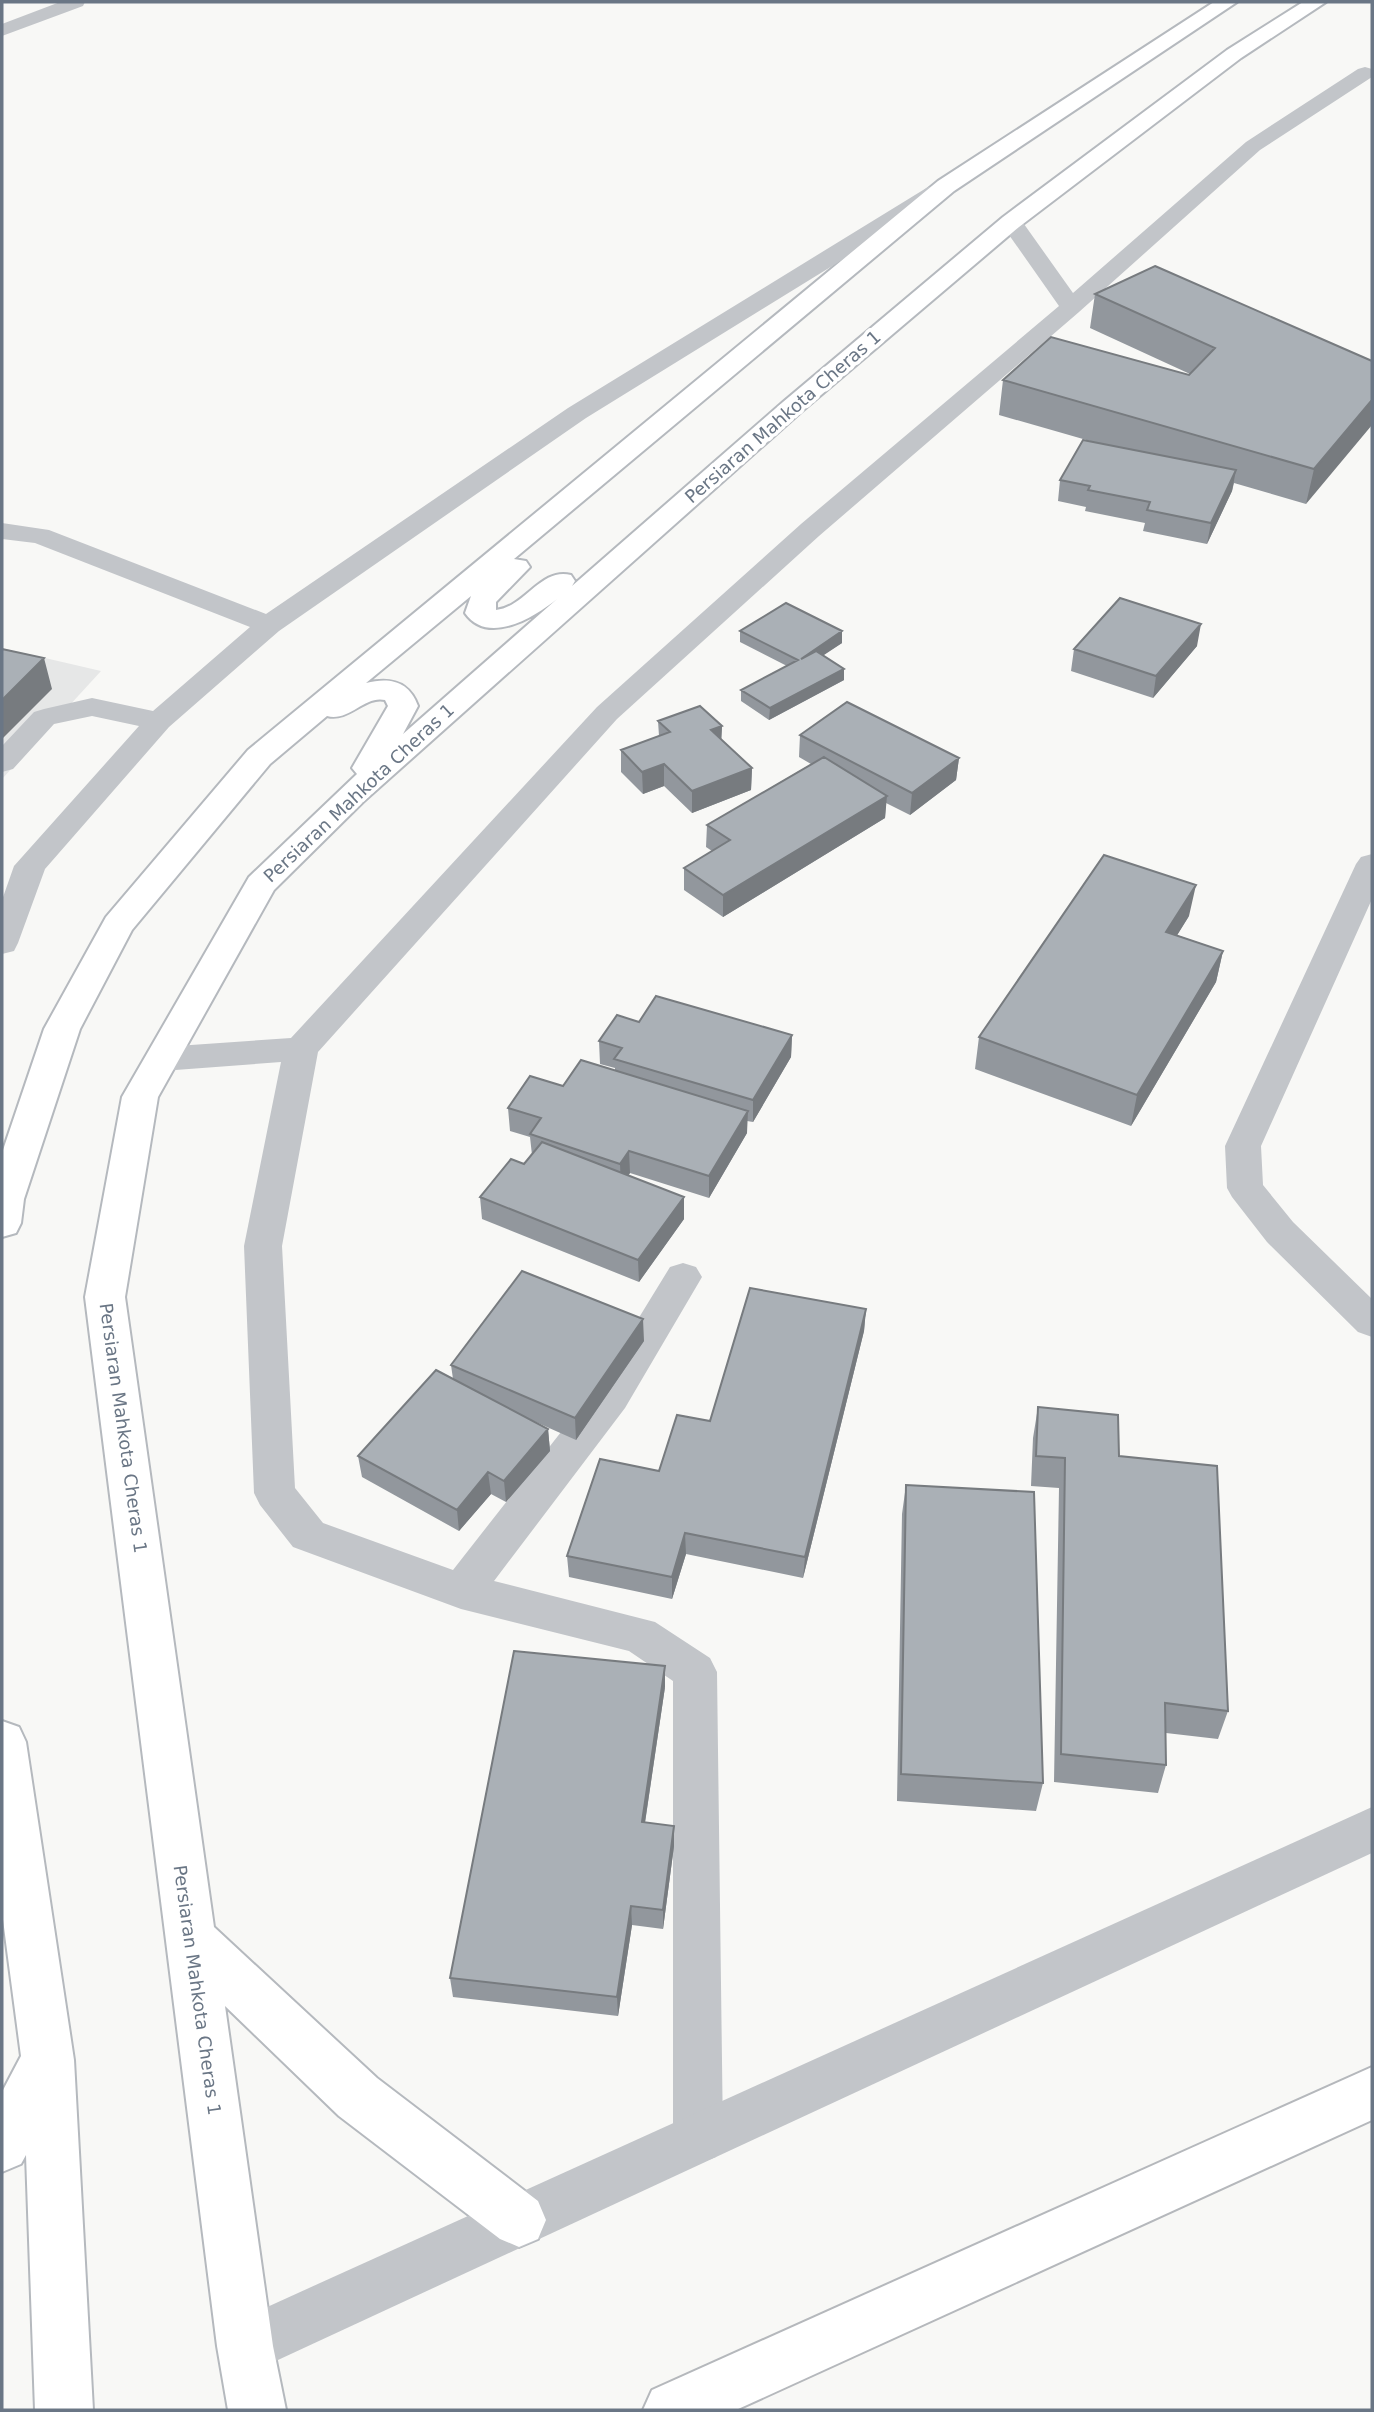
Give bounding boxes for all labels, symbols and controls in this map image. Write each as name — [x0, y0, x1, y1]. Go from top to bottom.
street label: Persiaran Mahkota Cheras 1 — [681, 326, 885, 507]
street label: Persiaran Mahkota Cheras 1 — [259, 699, 458, 886]
street label: Persiaran Mahkota Cheras 1 — [96, 1302, 151, 1554]
street label: Persiaran Mahkota Cheras 1 — [170, 1864, 225, 2116]

